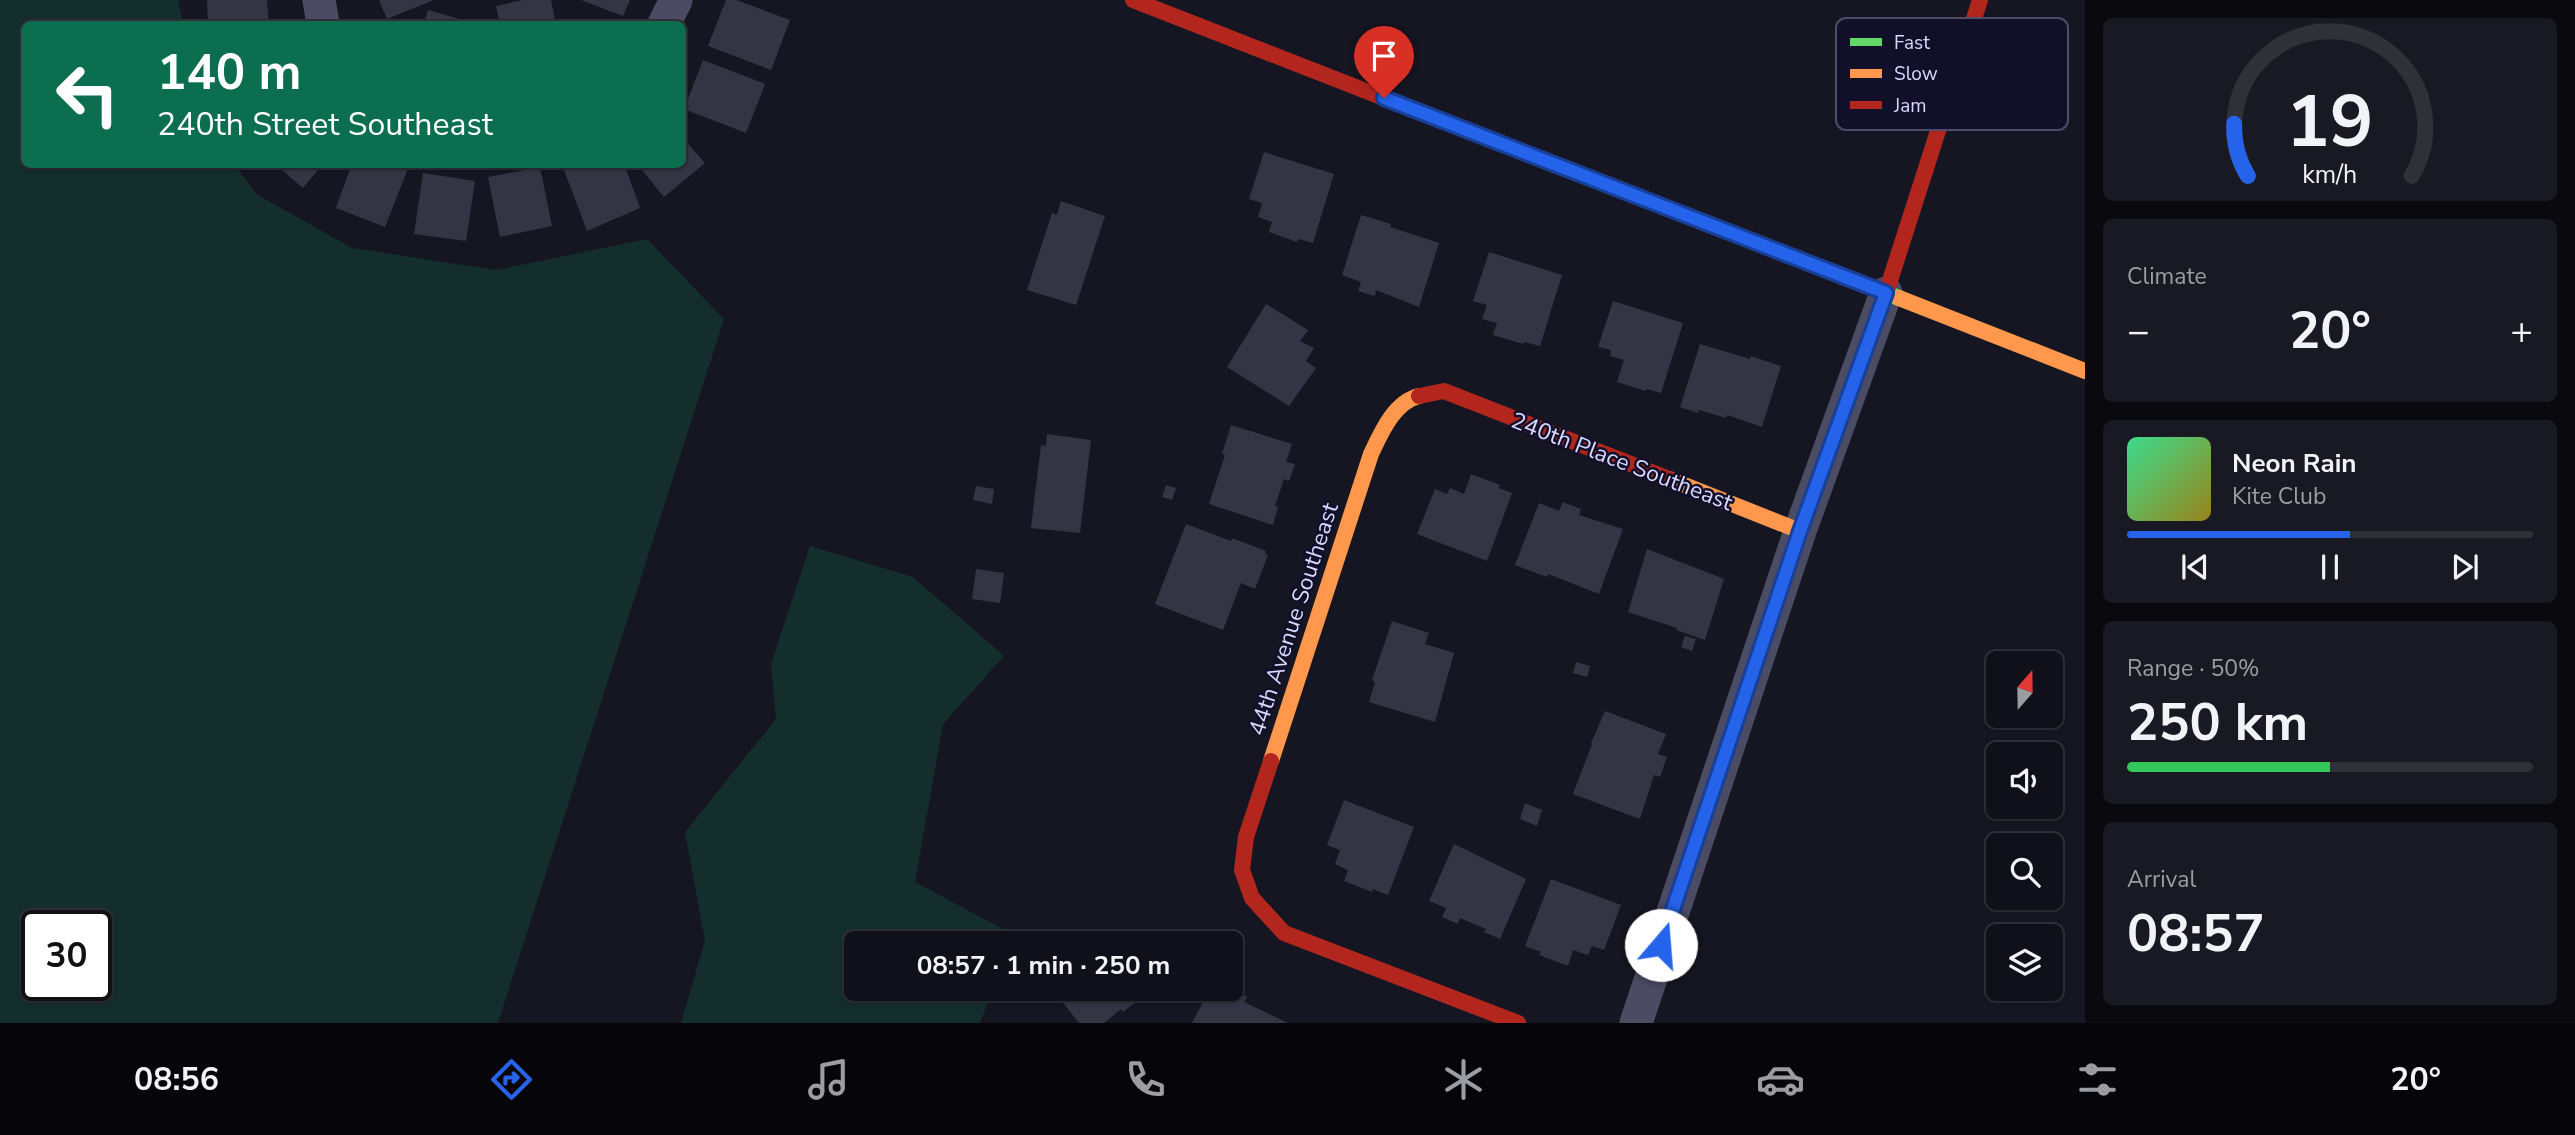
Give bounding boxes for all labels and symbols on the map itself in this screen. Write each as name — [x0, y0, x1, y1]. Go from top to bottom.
legend — [1836, 18, 2068, 130]
pin — [1354, 26, 1414, 98]
text: Fast — [1894, 30, 1930, 56]
text: Slow — [1894, 61, 1938, 87]
text: Jam — [1893, 93, 1927, 119]
street label: 240th Place Southeast — [1507, 405, 1738, 518]
street label: 44th Avenue Southeast — [1241, 498, 1346, 740]
north arrow — [1986, 651, 2063, 728]
position arrow — [1624, 908, 1698, 982]
speed limit sign: 30 — [21, 910, 112, 1001]

